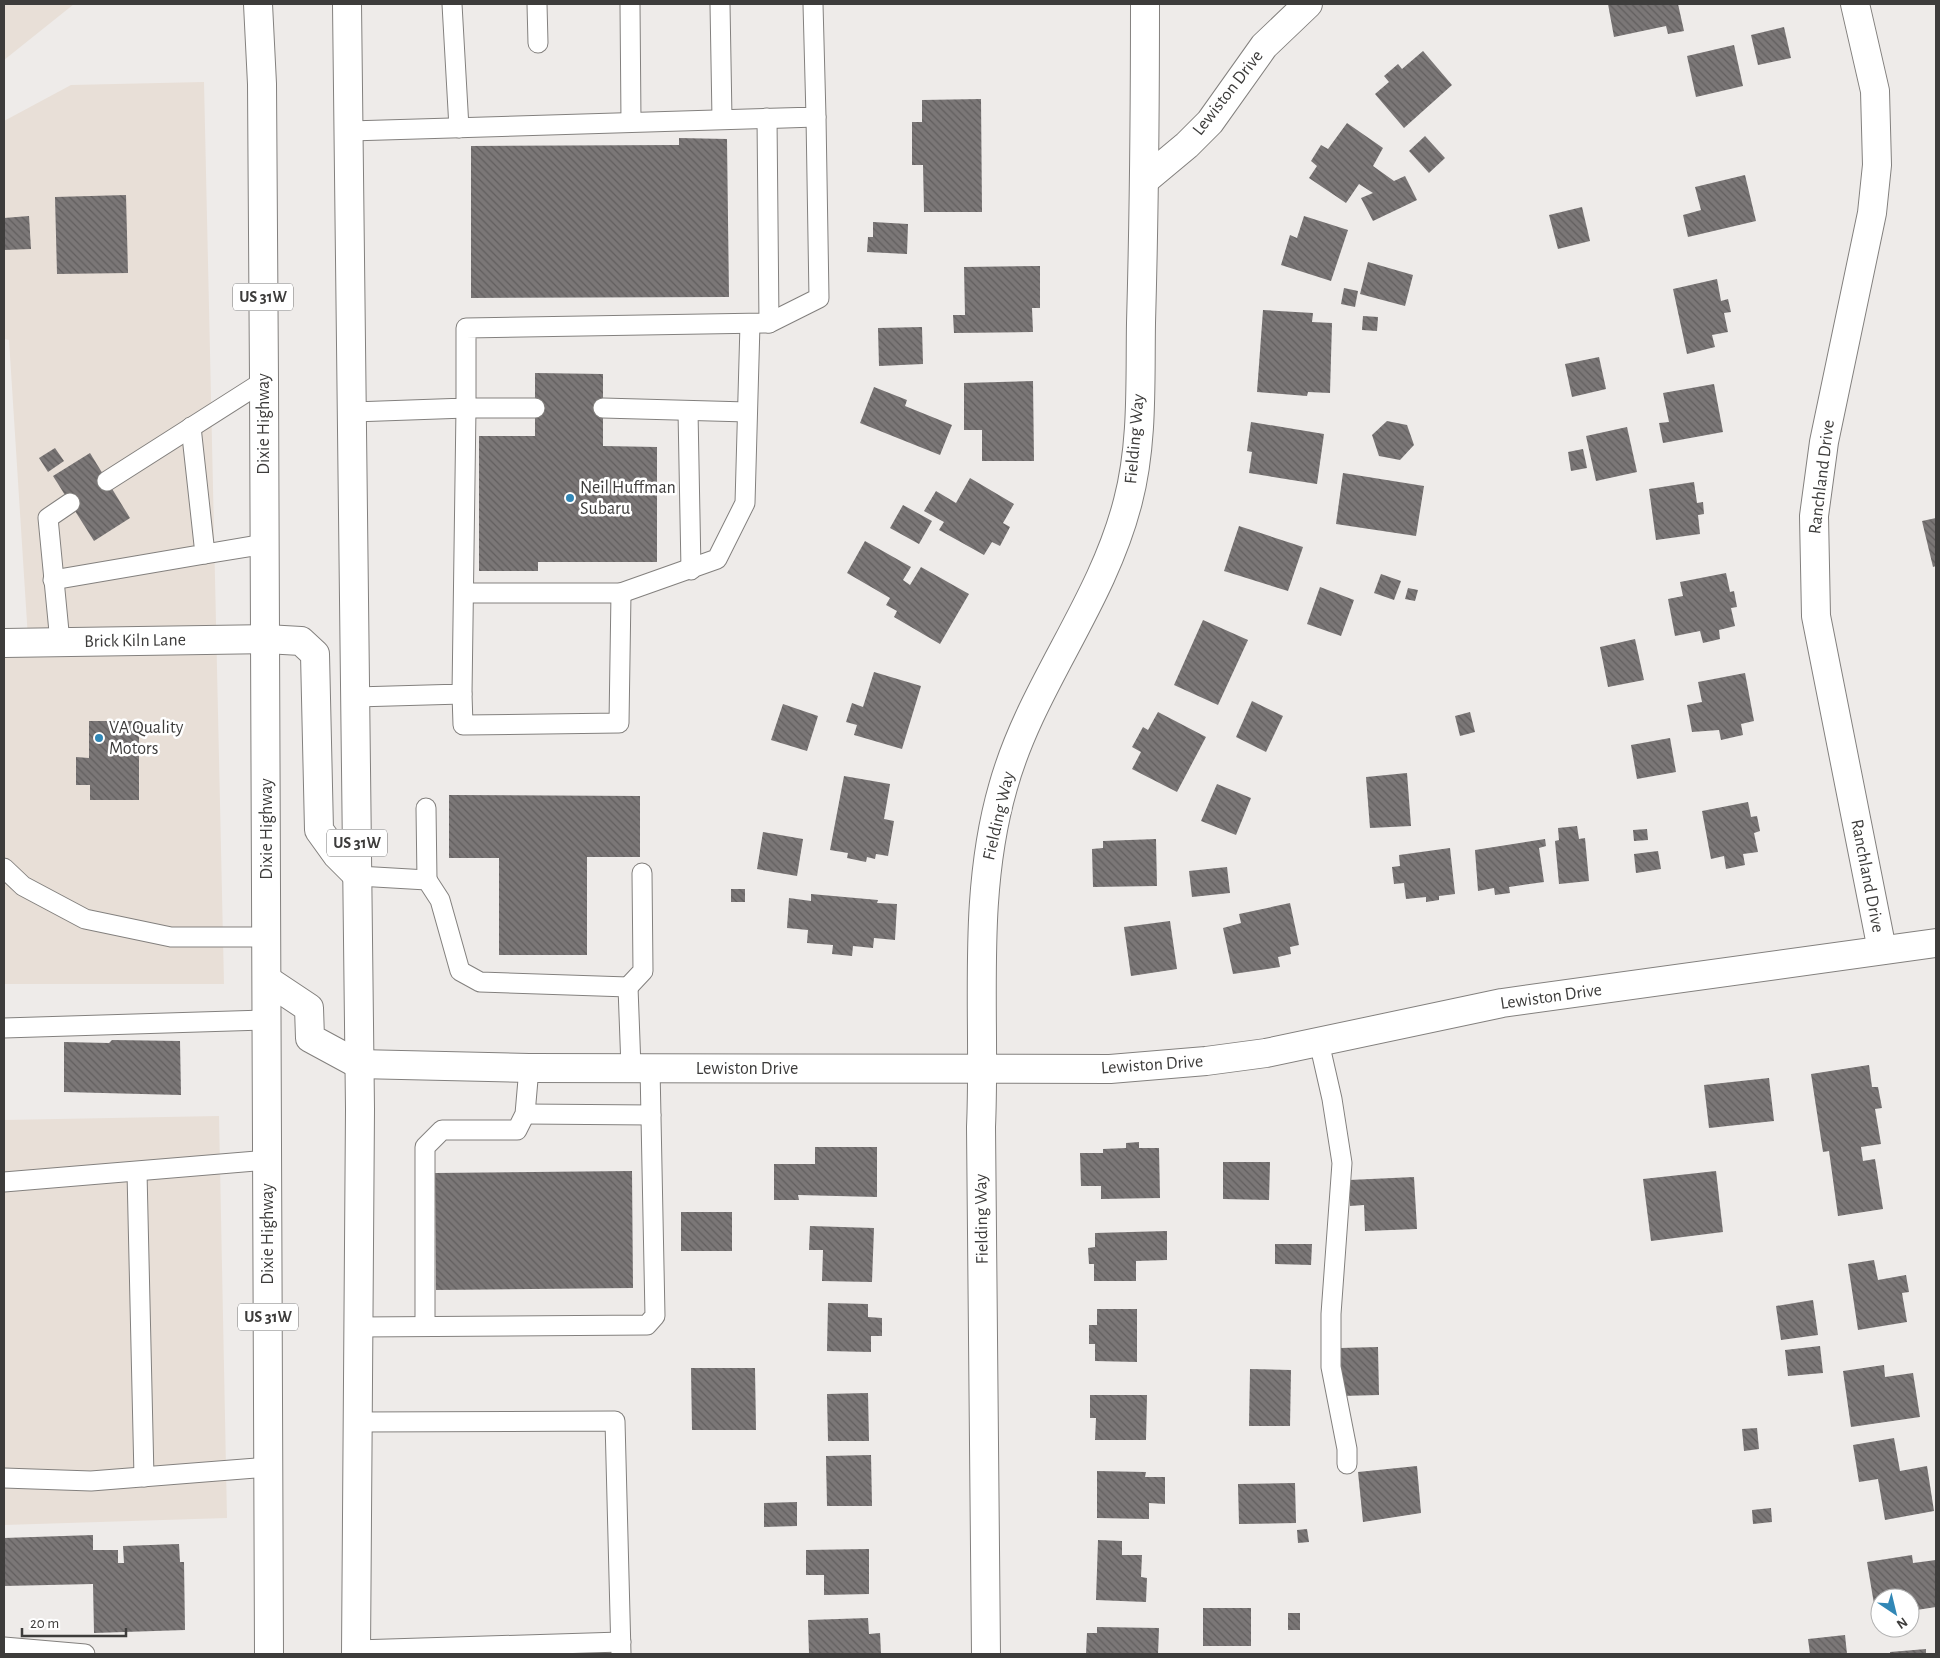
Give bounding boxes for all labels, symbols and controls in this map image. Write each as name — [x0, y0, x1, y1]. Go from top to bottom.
street label: Lewiston Drive — [1189, 47, 1267, 139]
road number: US 31W — [233, 284, 293, 310]
street label: Dixie Highway — [255, 373, 273, 475]
street label: Fielding Way — [1122, 393, 1148, 485]
street label: Ranchland Drive — [1806, 419, 1838, 535]
place label: Neil Huffman Subaru — [580, 479, 676, 518]
marker: Neil Huffman Subaru — [564, 492, 576, 504]
street label: Brick Kiln Lane — [84, 631, 186, 651]
place label: VA Quality Motors — [109, 719, 184, 758]
marker: VA Quality Motors — [93, 732, 105, 744]
street label: Fielding Way — [980, 770, 1018, 862]
street label: Dixie Highway — [258, 778, 276, 880]
street label: Ranchland Drive — [1847, 818, 1887, 934]
road number: US 31W — [327, 830, 387, 856]
street label: Lewiston Drive — [1499, 981, 1603, 1013]
street label: Lewiston Drive — [1100, 1052, 1204, 1078]
street label: Lewiston Drive — [696, 1060, 798, 1078]
street label: Fielding Way — [972, 1173, 992, 1264]
street label: Dixie Highway — [259, 1183, 277, 1285]
road number: US 31W — [238, 1304, 298, 1330]
north arrow — [1870, 1588, 1920, 1638]
scale bar — [22, 1606, 126, 1638]
text: N — [1894, 1614, 1910, 1631]
text: 20 m — [30, 1616, 59, 1631]

